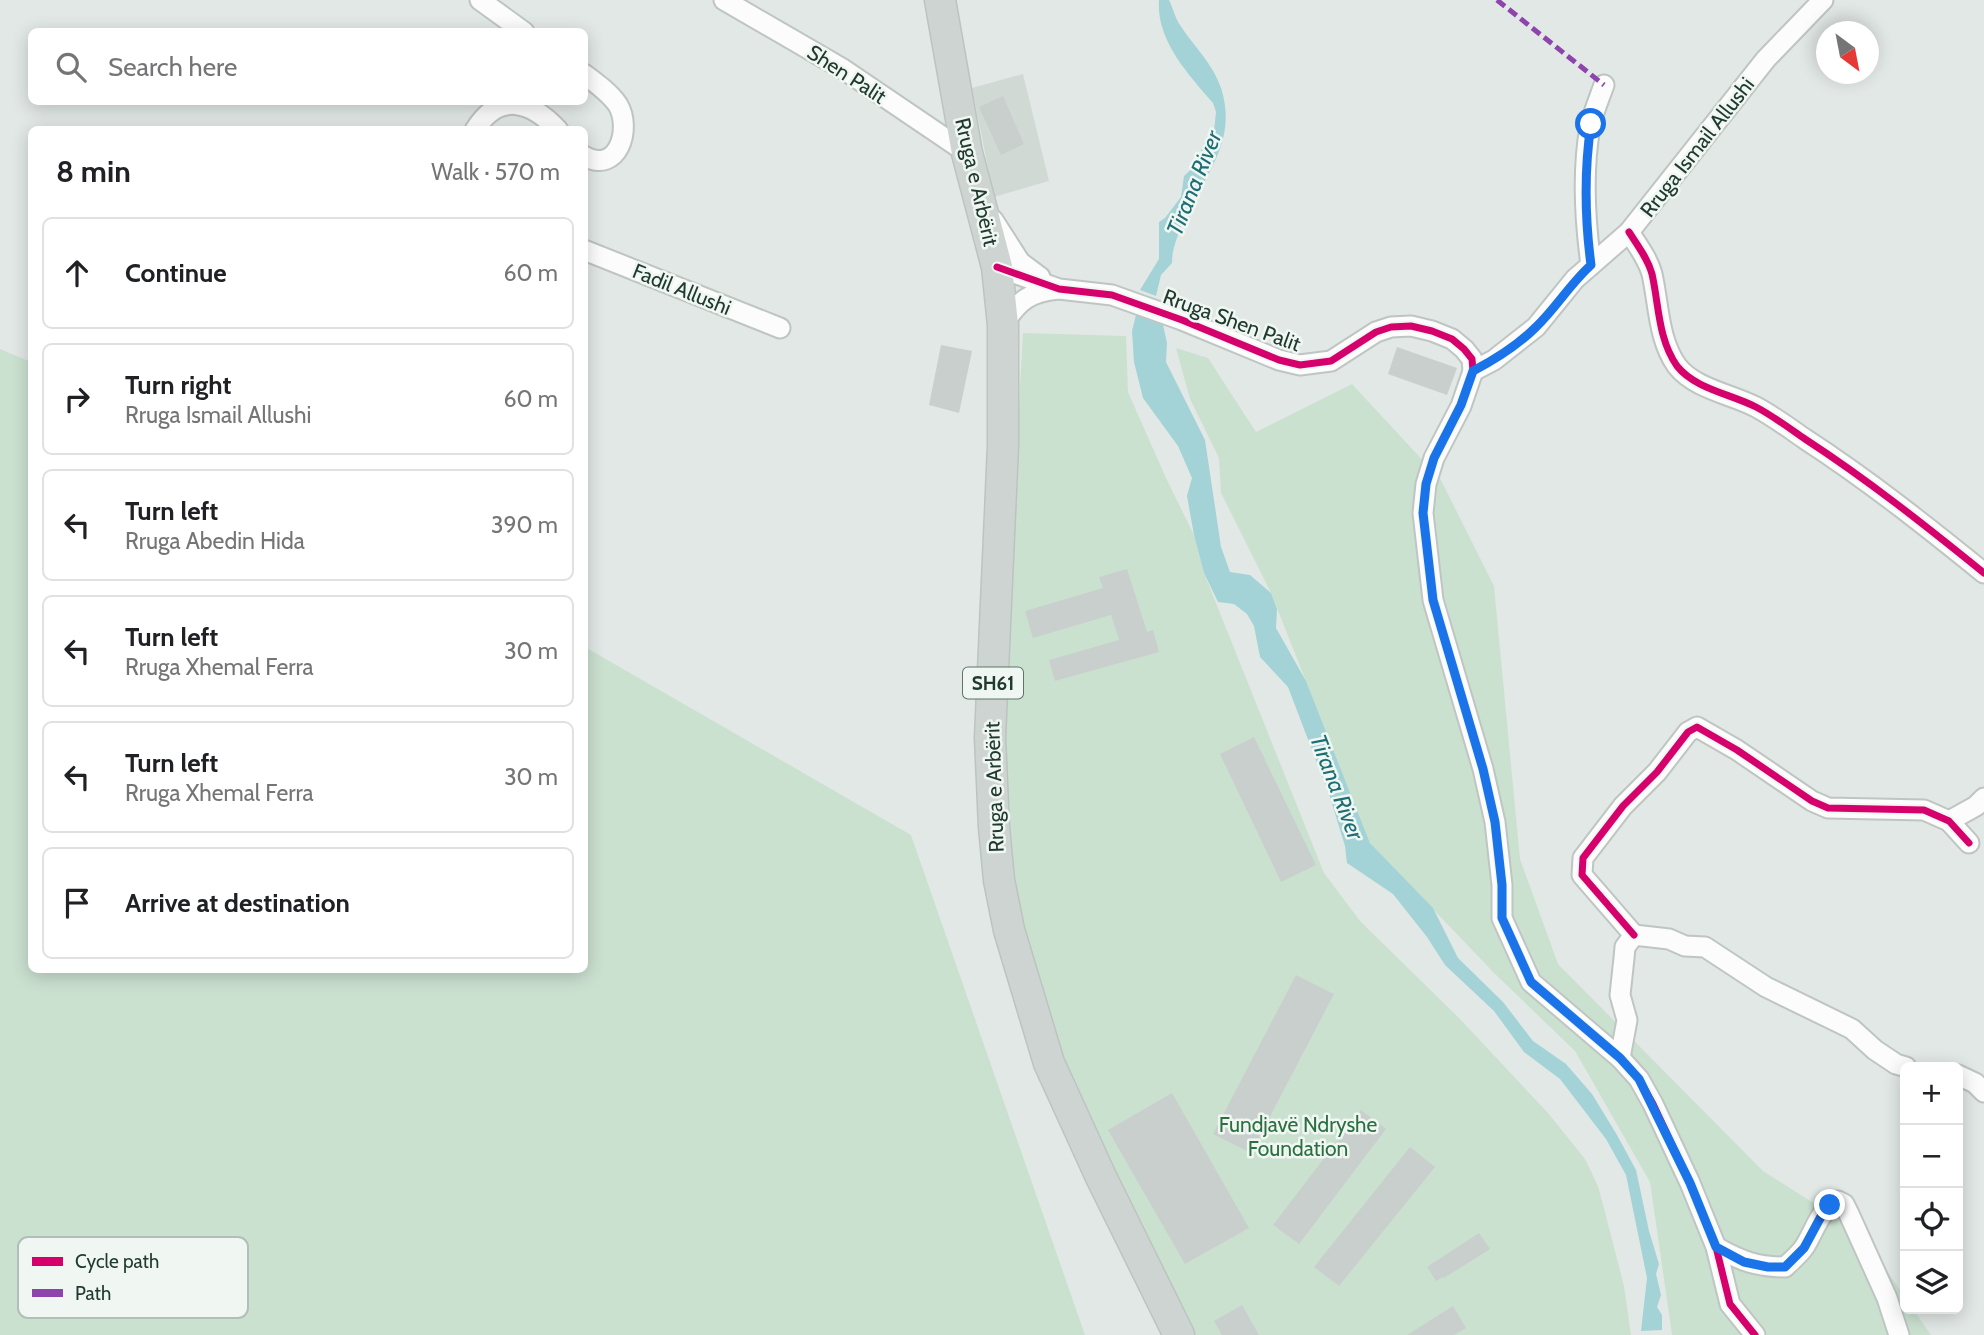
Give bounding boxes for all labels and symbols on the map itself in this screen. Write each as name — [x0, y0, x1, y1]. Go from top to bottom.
north arrow — [1816, 21, 1879, 84]
street label: Shen Palit — [803, 39, 891, 109]
street label: Rruga Ismail Allushi — [1635, 72, 1759, 222]
route start — [1575, 108, 1606, 139]
street label: Rruga e Arbërit — [950, 115, 1004, 249]
water label: Tirana River — [1160, 126, 1228, 239]
street label: Fadil Allushi — [629, 258, 735, 320]
street label: Rruga Shen Palit — [1160, 284, 1304, 356]
road number: SH61 — [963, 668, 1023, 698]
street label: Rruga e Arbërit — [979, 721, 1009, 853]
water label: Tirana River — [1304, 730, 1370, 844]
park label: Fundjavë Ndryshe Foundation — [1219, 1112, 1377, 1161]
route end — [1814, 1189, 1845, 1220]
legend — [18, 1237, 248, 1318]
text: Cycle path — [75, 1250, 159, 1273]
text: Path — [75, 1282, 111, 1305]

